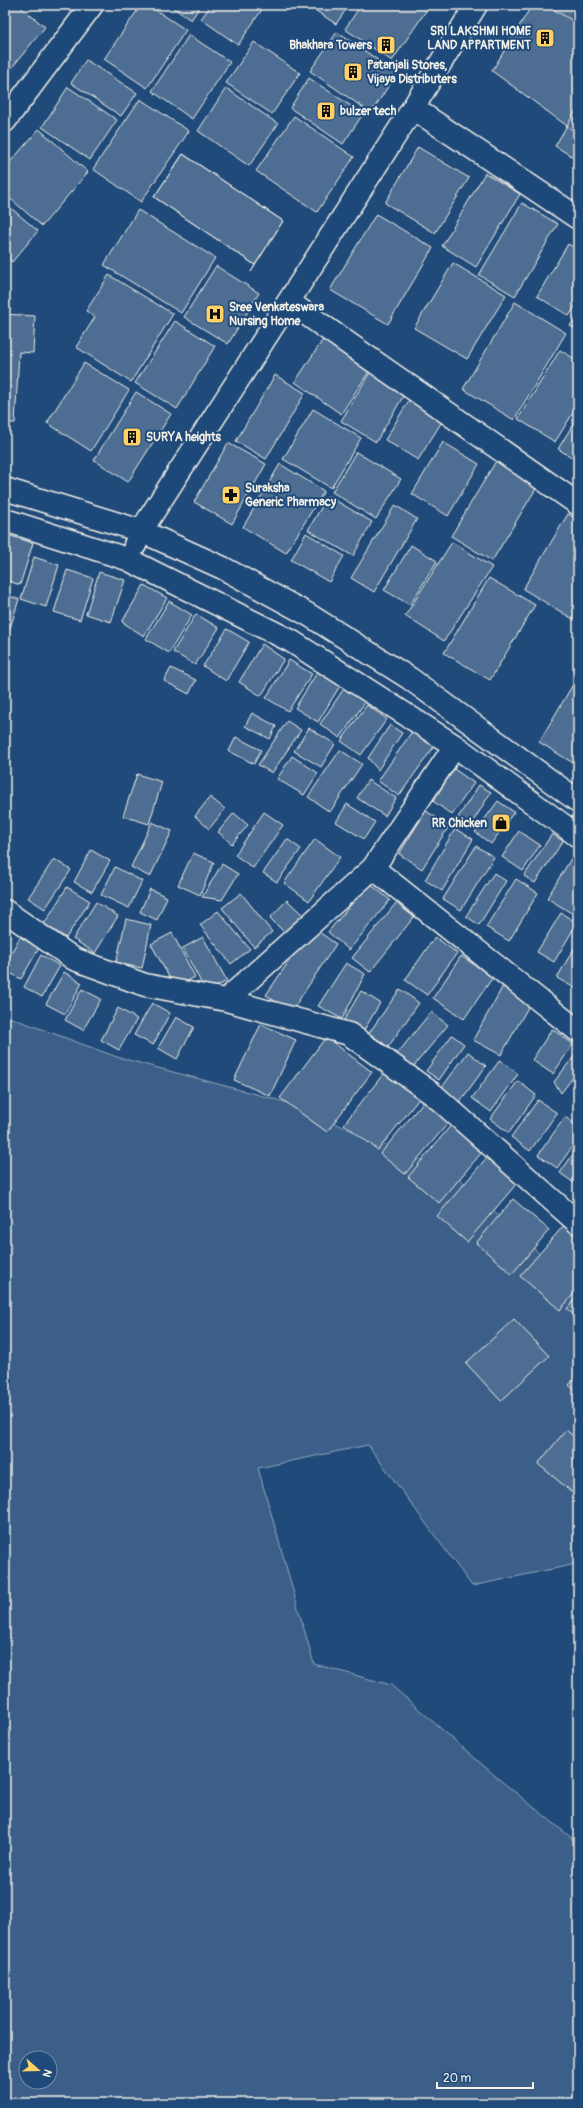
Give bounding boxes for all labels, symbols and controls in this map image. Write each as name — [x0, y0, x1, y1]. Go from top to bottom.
place label: SRI LAKSHMI HOME LAND APPARTMENT — [427, 24, 532, 53]
building icon: SRI LAKSHMI HOME LAND APPARTMENT — [534, 27, 556, 49]
building icon: Bhakhara Towers — [375, 34, 397, 56]
place label: Bhakhara Towers — [289, 38, 373, 53]
place label: Patanjali Stores, Vijaya Distributers — [367, 58, 457, 87]
building icon: Patanjali Stores, Vijaya Distributers — [342, 61, 364, 83]
building icon: bulzer tech — [315, 100, 337, 122]
place label: bulzer tech — [340, 104, 397, 119]
place label: Sree Venkateswara Nursing Home — [229, 300, 324, 329]
hospital icon: Sree Venkateswara Nursing Home — [204, 303, 226, 325]
building icon: SURYA heights — [121, 426, 143, 448]
place label: SURYA heights — [146, 430, 222, 445]
place label: Suraksha Generic Pharmacy — [245, 481, 337, 510]
pharmacy icon: Suraksha Generic Pharmacy — [220, 484, 242, 506]
shop icon: RR Chicken — [490, 812, 512, 834]
place label: RR Chicken — [432, 816, 487, 831]
north arrow — [18, 2050, 58, 2090]
scale bar — [437, 2064, 533, 2090]
text: N — [39, 2068, 54, 2079]
text: 20 m — [443, 2071, 472, 2086]

